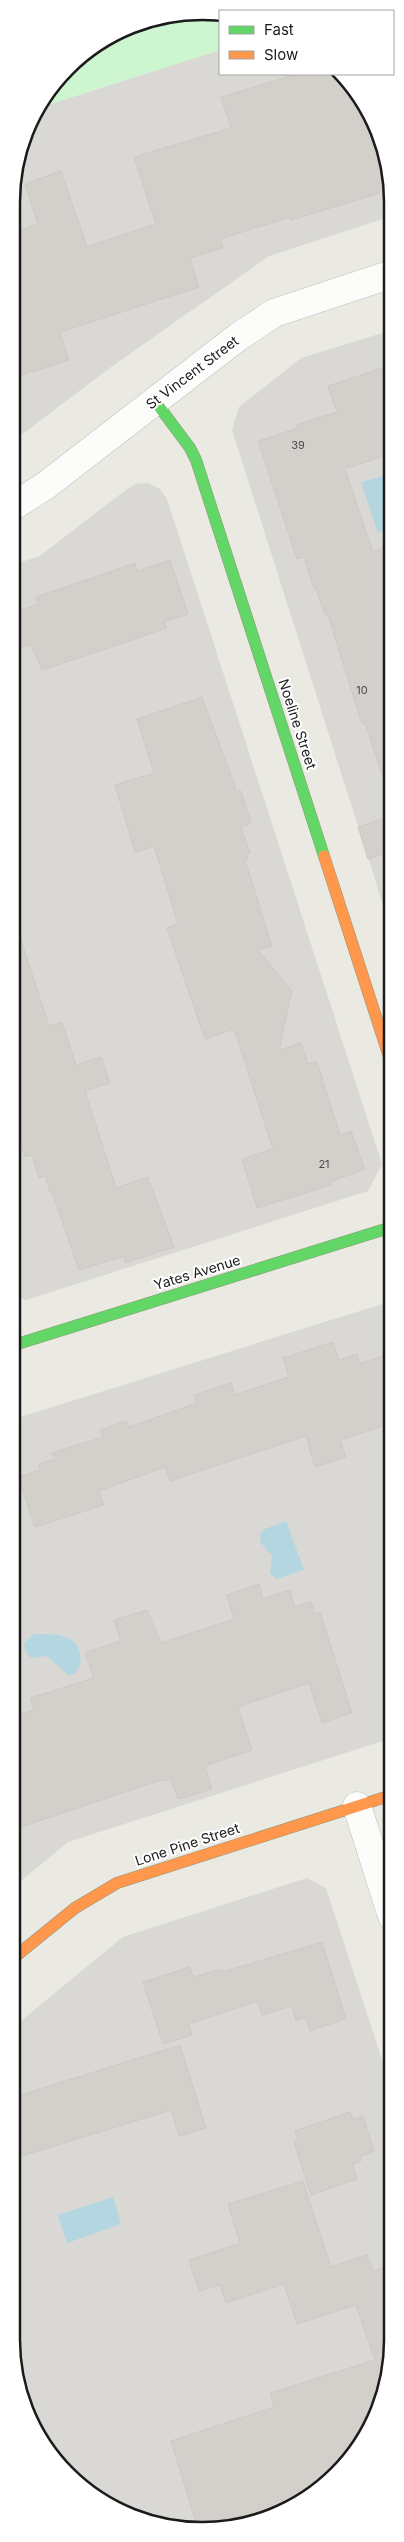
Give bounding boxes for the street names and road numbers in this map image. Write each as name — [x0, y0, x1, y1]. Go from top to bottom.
street label: St Vincent Street — [142, 331, 242, 412]
street label: Noeline Street — [275, 677, 321, 772]
street label: Yates Avenue — [152, 1251, 242, 1293]
street label: Lone Pine Street — [133, 1819, 242, 1869]

